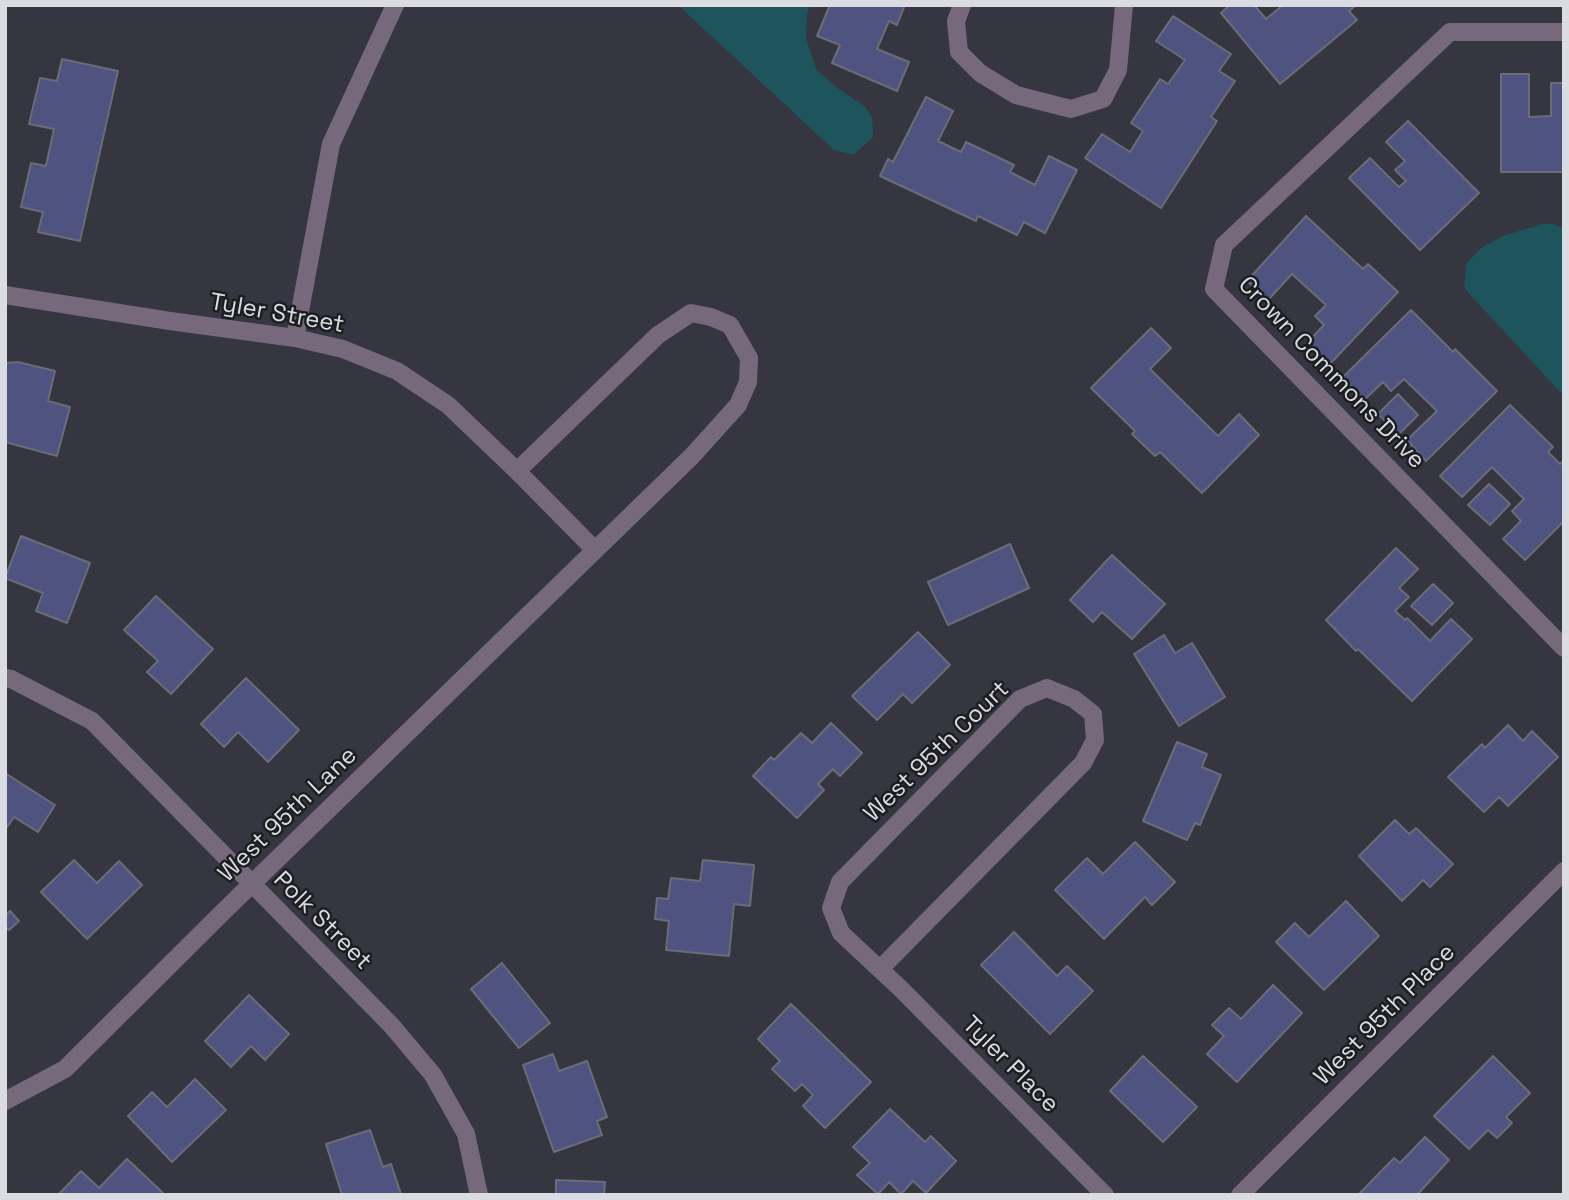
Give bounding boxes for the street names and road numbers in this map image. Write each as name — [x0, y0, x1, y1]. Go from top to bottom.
street label: Crown Commons Drive — [1232, 271, 1430, 475]
street label: Tyler Street — [208, 288, 346, 340]
street label: West 95th Court — [858, 675, 1016, 829]
street label: West 95th Lane — [213, 742, 363, 888]
street label: Polk Street — [267, 866, 377, 976]
street label: West 95th Place — [1308, 938, 1462, 1092]
street label: Tyler Place — [956, 1011, 1064, 1119]

